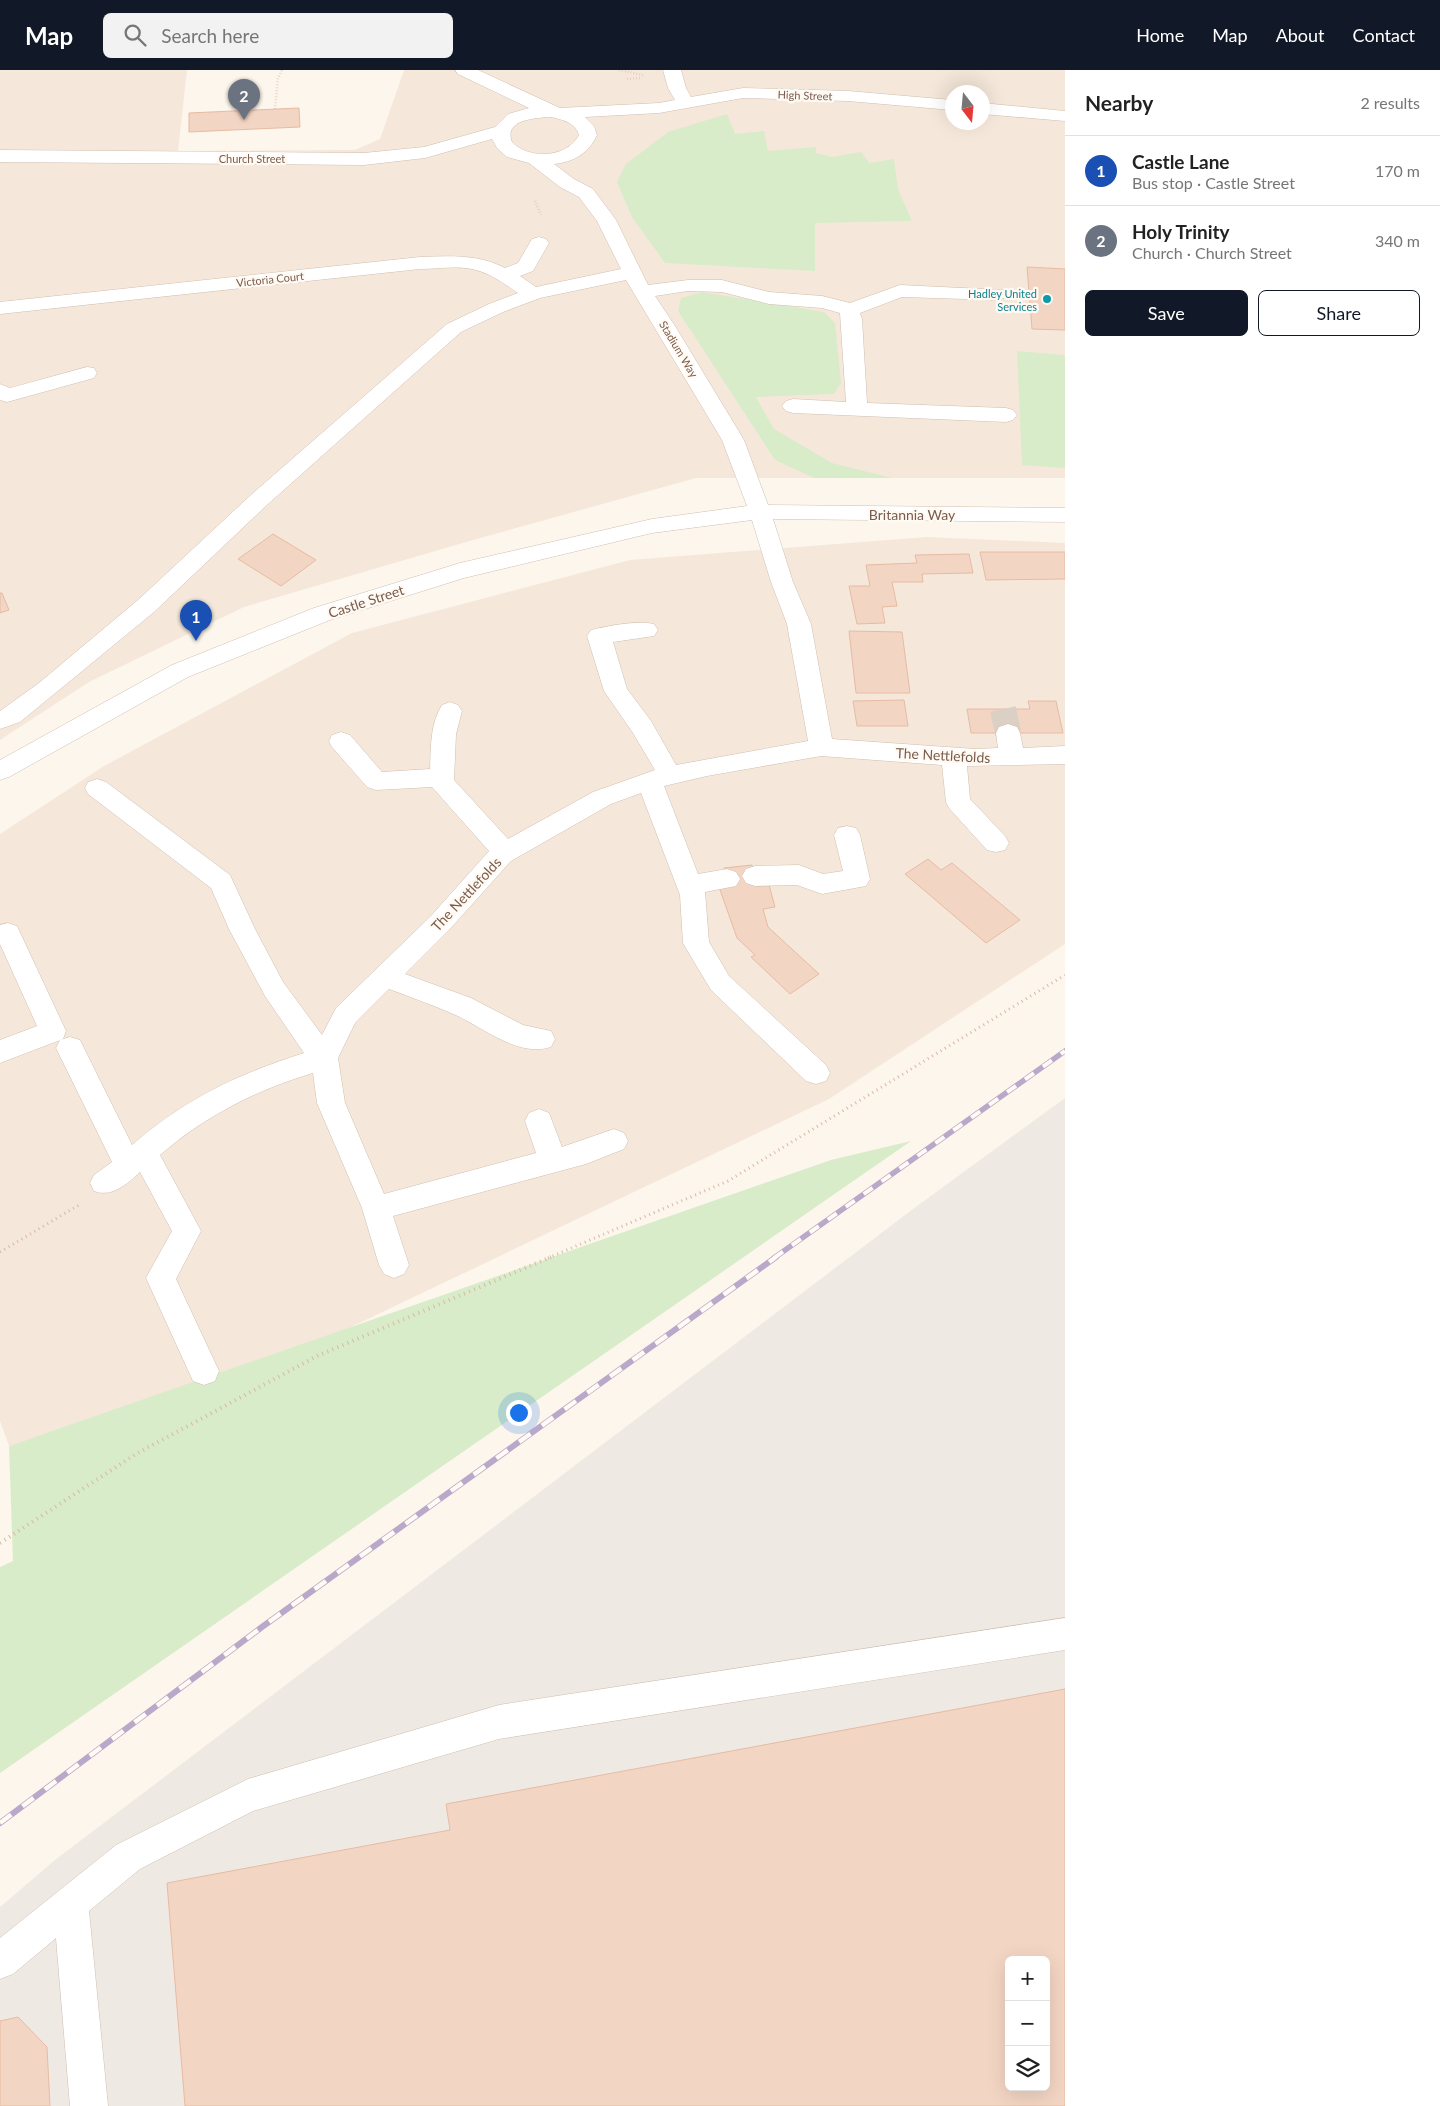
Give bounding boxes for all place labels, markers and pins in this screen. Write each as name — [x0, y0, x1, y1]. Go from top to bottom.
pin: 2 — [228, 79, 260, 120]
place label: Hadley United Services — [968, 287, 1037, 313]
marker: Hadley United Services — [1041, 293, 1053, 305]
pin: 1 — [180, 600, 212, 641]

